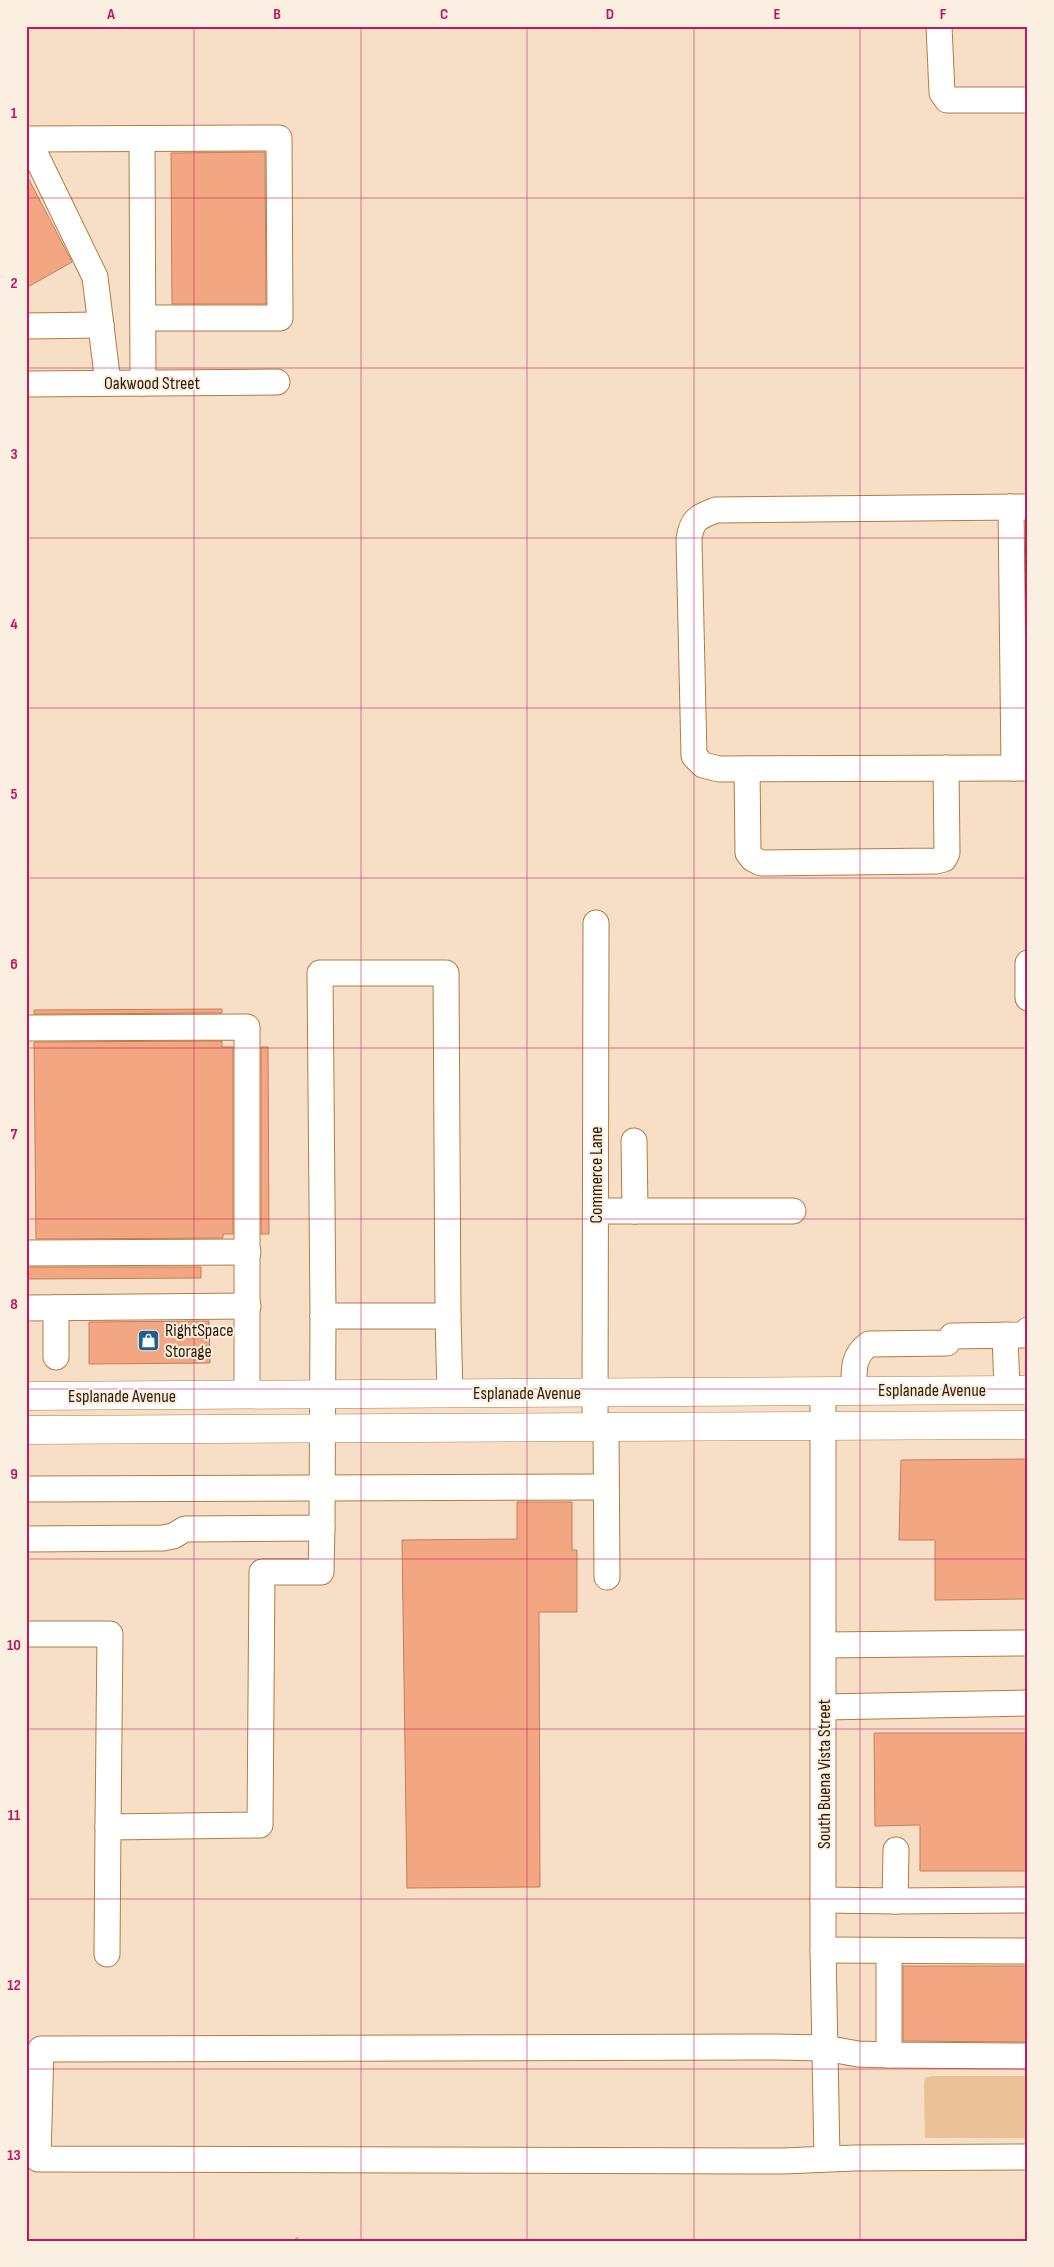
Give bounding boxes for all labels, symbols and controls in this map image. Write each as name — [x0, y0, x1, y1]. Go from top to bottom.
text: A — [106, 5, 115, 24]
text: B — [273, 5, 281, 24]
text: C — [440, 5, 448, 24]
text: D — [606, 5, 614, 24]
text: E — [774, 5, 781, 24]
text: F — [940, 5, 947, 24]
text: 1 — [11, 104, 18, 123]
text: 2 — [10, 274, 18, 293]
street label: Oakwood Street — [104, 373, 200, 394]
text: 3 — [10, 445, 18, 464]
text: 4 — [10, 615, 18, 634]
text: 5 — [10, 785, 18, 804]
text: 6 — [10, 955, 18, 974]
text: 7 — [11, 1125, 18, 1144]
street label: Commerce Lane — [586, 1126, 607, 1224]
text: 8 — [10, 1295, 18, 1314]
place label: RightSpace Storage — [165, 1320, 234, 1362]
shop icon: RightSpace Storage — [137, 1328, 161, 1352]
street label: Esplanade Avenue — [878, 1380, 986, 1401]
street label: Esplanade Avenue — [473, 1383, 581, 1404]
street label: Esplanade Avenue — [68, 1386, 176, 1407]
text: 9 — [10, 1465, 18, 1484]
text: 10 — [7, 1636, 21, 1655]
street label: South Buena Vista Street — [814, 1698, 835, 1849]
text: 11 — [8, 1806, 21, 1825]
text: 12 — [7, 1976, 21, 1995]
text: 13 — [7, 2146, 21, 2165]

